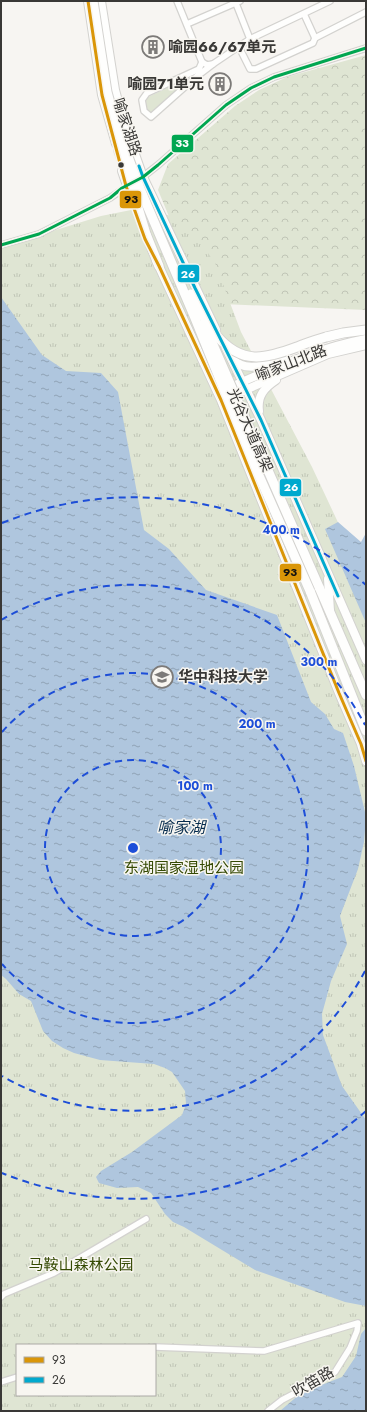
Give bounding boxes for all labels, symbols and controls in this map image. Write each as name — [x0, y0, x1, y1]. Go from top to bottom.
building icon: 喻园66/67单元 — [140, 34, 166, 60]
place label: 喻园66/67单元 — [168, 36, 276, 58]
building icon: 喻园71单元 — [207, 71, 233, 97]
place label: 喻园71单元 — [127, 73, 204, 95]
street label: 喻家湖路 — [107, 95, 147, 159]
line badge: 33 — [171, 134, 194, 153]
text: 33 — [175, 135, 189, 151]
unlabelled marker — [116, 160, 126, 170]
line badge: 93 — [119, 190, 142, 209]
text: 93 — [124, 191, 138, 207]
line badge: 26 — [177, 264, 200, 283]
text: 26 — [181, 266, 195, 282]
street label: 喻家山北路 — [252, 339, 330, 387]
street label: 光谷大道高架 — [222, 384, 278, 476]
line badge: 26 — [279, 478, 302, 497]
text: 26 — [284, 479, 298, 495]
text: 400 m — [262, 521, 300, 539]
line badge: 93 — [279, 563, 302, 582]
text: 93 — [283, 564, 297, 580]
text: 300 m — [301, 653, 338, 671]
school or university icon: 华中科技大学 — [149, 664, 175, 690]
place label: 华中科技大学 — [178, 666, 268, 688]
text: 200 m — [238, 715, 276, 733]
text: 100 m — [177, 777, 213, 795]
water label: 喻家湖 — [157, 816, 208, 839]
centre of rings — [126, 841, 140, 855]
park label: 东湖国家湿地公园 — [124, 857, 244, 879]
park label: 马鞍山森林公园 — [28, 1254, 134, 1276]
legend — [16, 1344, 156, 1396]
text: 93 — [52, 1351, 66, 1369]
street label: 吹笛路 — [288, 1361, 338, 1403]
text: 26 — [52, 1371, 66, 1389]

